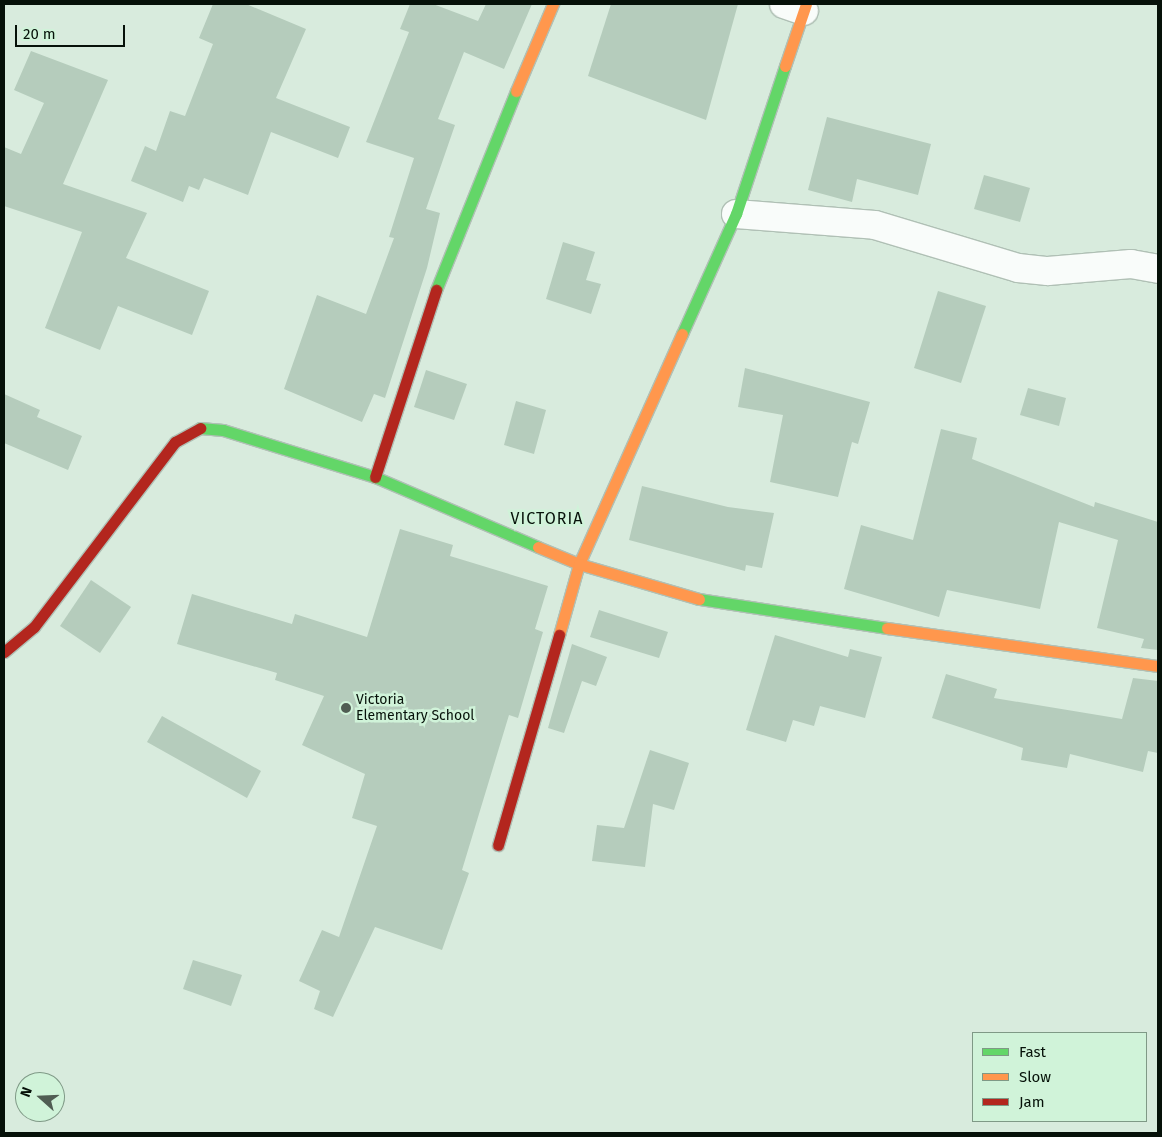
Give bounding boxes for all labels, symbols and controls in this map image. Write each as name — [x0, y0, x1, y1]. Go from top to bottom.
scale bar — [18, 15, 128, 47]
text: 20 m — [23, 25, 56, 43]
district label: VICTORIA — [510, 509, 584, 529]
place label: Victoria Elementary School — [356, 692, 474, 724]
marker: Victoria Elementary School — [340, 702, 352, 714]
legend — [972, 1032, 1147, 1122]
text: Fast — [1019, 1043, 1046, 1061]
text: Slow — [1019, 1068, 1051, 1086]
north arrow — [15, 1072, 65, 1122]
text: N — [17, 1085, 36, 1099]
text: Jam — [1019, 1093, 1045, 1111]

